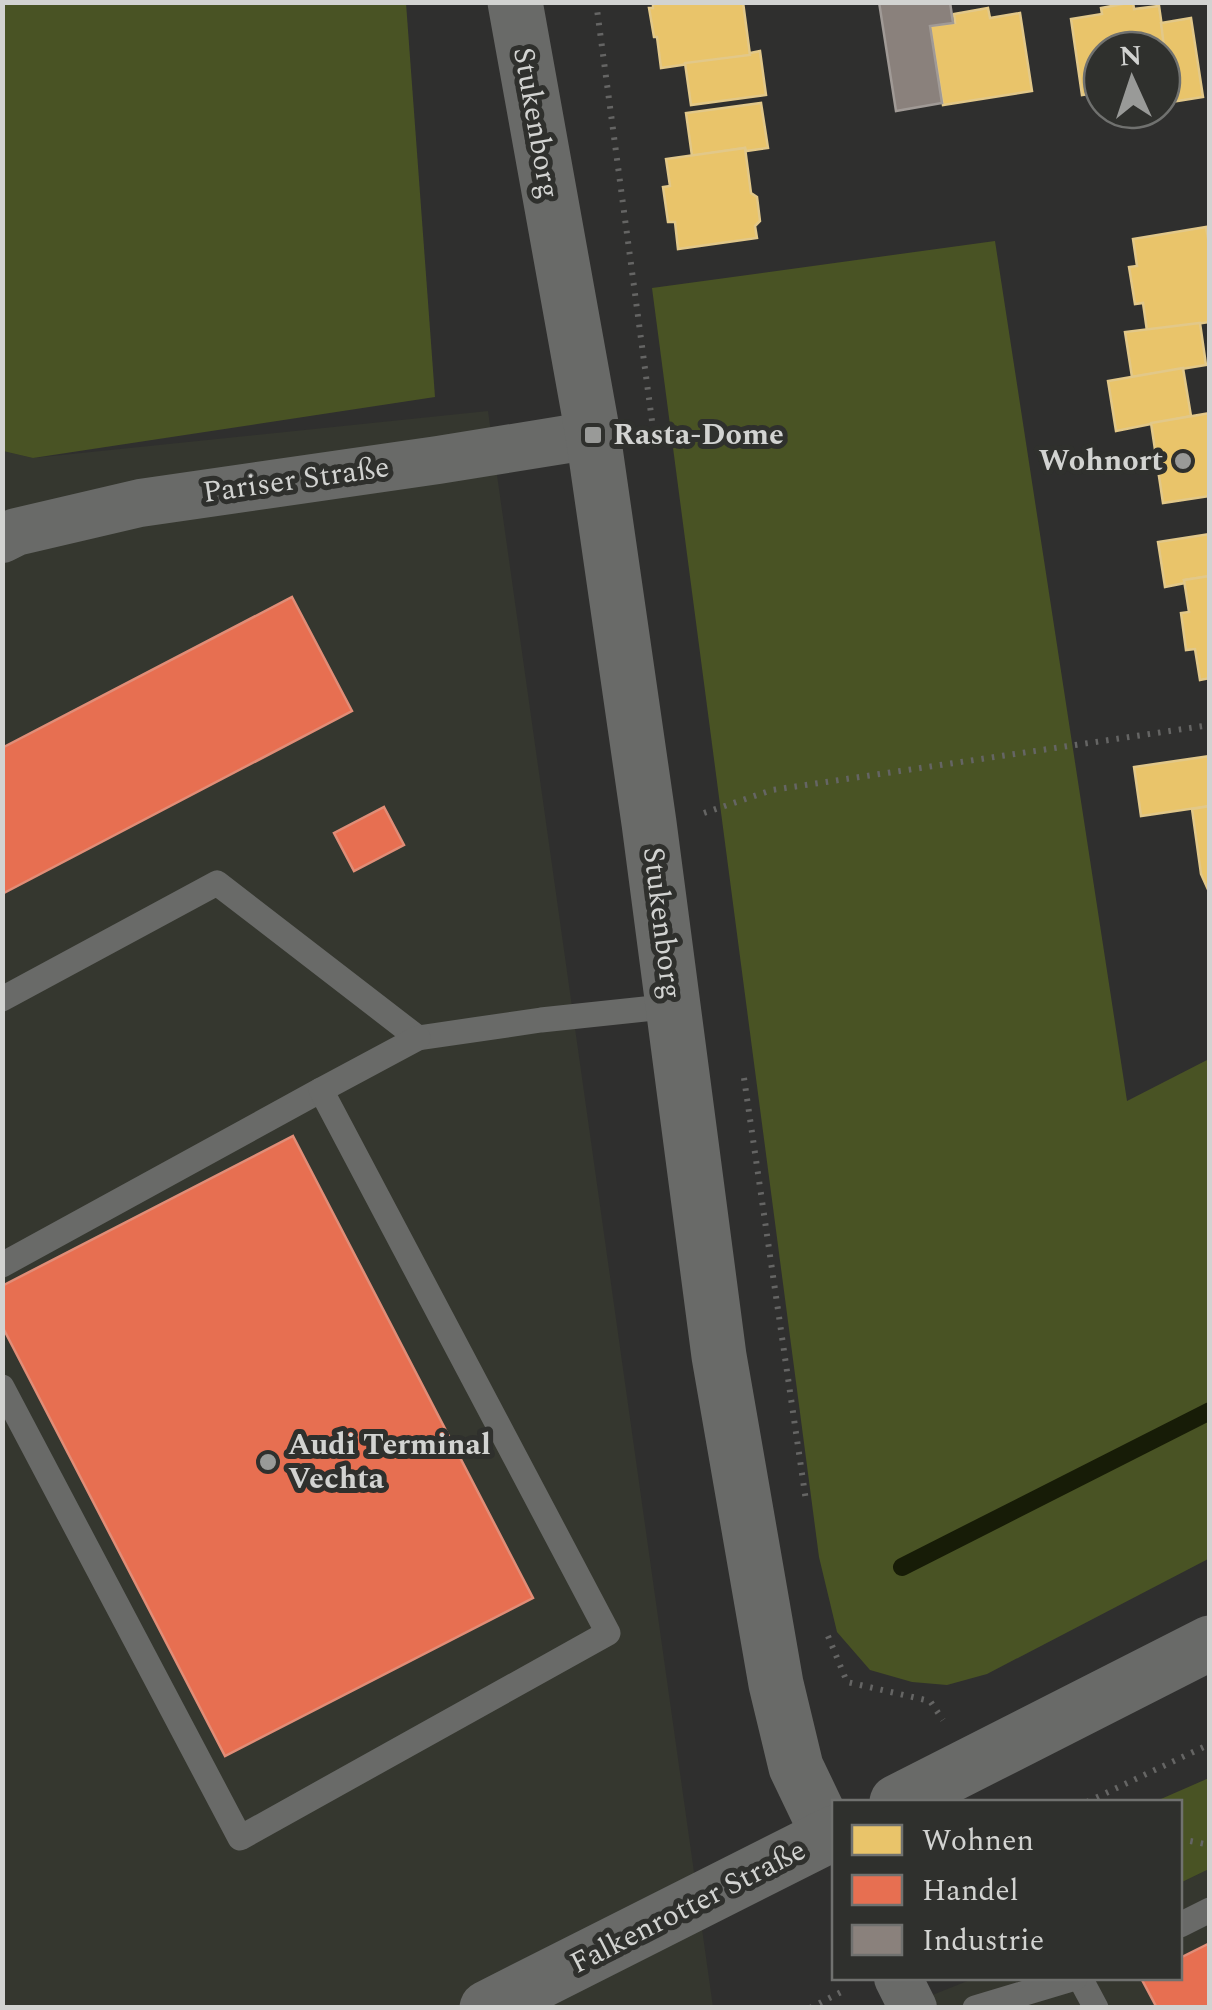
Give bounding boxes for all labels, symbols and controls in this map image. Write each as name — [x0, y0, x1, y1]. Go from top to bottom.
north arrow — [1082, 30, 1182, 130]
text: N — [1118, 34, 1143, 79]
street label: Stukenborg — [500, 44, 572, 202]
place label: Rasta-Dome — [613, 412, 784, 458]
marker: Rasta-Dome — [582, 424, 604, 446]
place label: Wohnort — [1038, 438, 1163, 484]
street label: Pariser Straße — [200, 444, 392, 516]
marker: Wohnort — [1172, 450, 1194, 472]
street label: Stukenborg — [630, 844, 694, 1002]
place label: Audi Terminal Vechta — [288, 1422, 491, 1502]
marker: Audi Terminal Vechta — [257, 1451, 279, 1473]
legend — [832, 1800, 1182, 1980]
text: Wohnen — [922, 1818, 1034, 1864]
street label: Falkenrotter Straße — [562, 1828, 814, 1986]
text: Handel — [922, 1868, 1019, 1914]
text: Industrie — [922, 1918, 1044, 1964]

